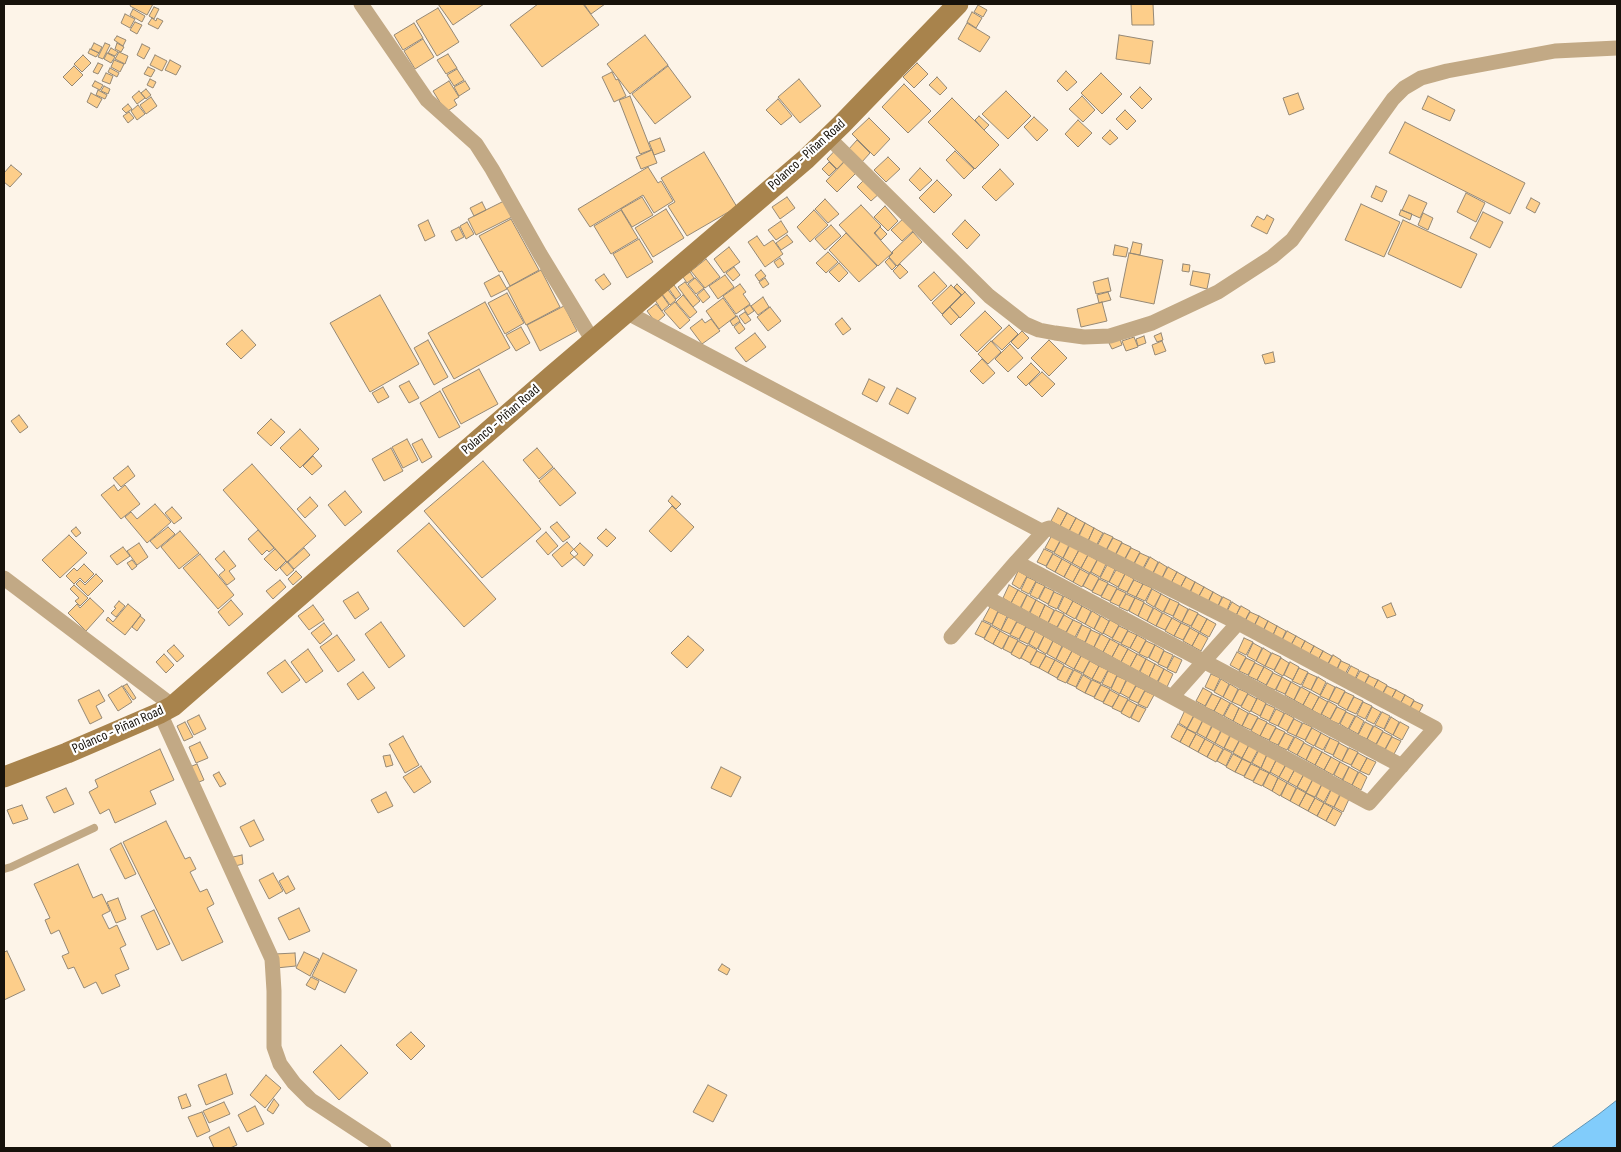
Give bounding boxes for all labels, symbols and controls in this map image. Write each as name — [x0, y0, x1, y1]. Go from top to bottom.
street label: Polanco - Piñan Road — [765, 116, 849, 194]
street label: Polanco - Piñan Road — [458, 381, 544, 459]
street label: Polanco - Piñan Road — [70, 702, 166, 758]

